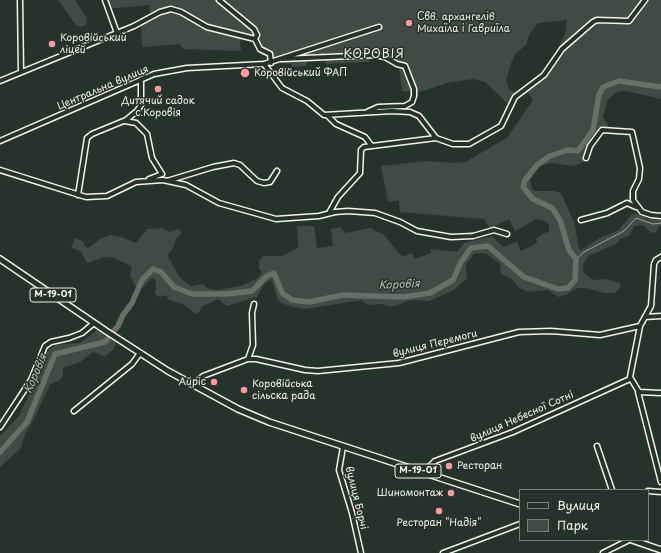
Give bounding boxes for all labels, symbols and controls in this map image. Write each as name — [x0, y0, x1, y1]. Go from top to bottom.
place label: Свв. архангелів Михаїла і Гавриїла — [417, 11, 510, 34]
marker: Свв. архангелів Михаїла і Гавриїла — [404, 18, 414, 28]
place label: Коровійський ліцей — [60, 32, 127, 56]
marker: Коровійський ліцей — [47, 39, 57, 49]
district label: КОРОВІЯ — [343, 48, 405, 62]
street label: Центральна вулиця — [55, 63, 151, 113]
marker: Коровійський ФАП — [239, 67, 251, 79]
place label: Коровійський ФАП — [254, 67, 347, 79]
marker: Дитячий садок с.Коровія — [153, 84, 163, 94]
place label: Дитячий садок с.Коровія — [121, 95, 195, 118]
water label: Коровія — [378, 277, 420, 293]
road number: М-19-01 — [30, 288, 76, 302]
street label: вулиця Перемоги — [392, 328, 478, 360]
water label: Коровія — [22, 352, 50, 396]
place label: Айріс — [179, 376, 206, 388]
marker: Айріс — [209, 377, 219, 387]
place label: Коровійська сільска рада — [252, 378, 316, 402]
marker: Коровійська сільска рада — [239, 385, 249, 395]
street label: вулиця Небесної Сотні — [468, 389, 576, 445]
place label: Ресторан — [457, 460, 502, 472]
marker: Ресторан — [444, 461, 454, 471]
road number: М-19-01 — [395, 464, 441, 478]
street label: вулиця Борчі — [342, 465, 370, 531]
place label: Шиномонтаж — [377, 487, 443, 499]
marker: Шиномонтаж — [446, 488, 456, 498]
legend — [519, 489, 649, 541]
text: Вулиця — [557, 496, 600, 514]
marker: Ресторан "Надія" — [434, 506, 444, 516]
text: Парк — [557, 516, 588, 534]
place label: Ресторан "Надія" — [397, 517, 481, 529]

